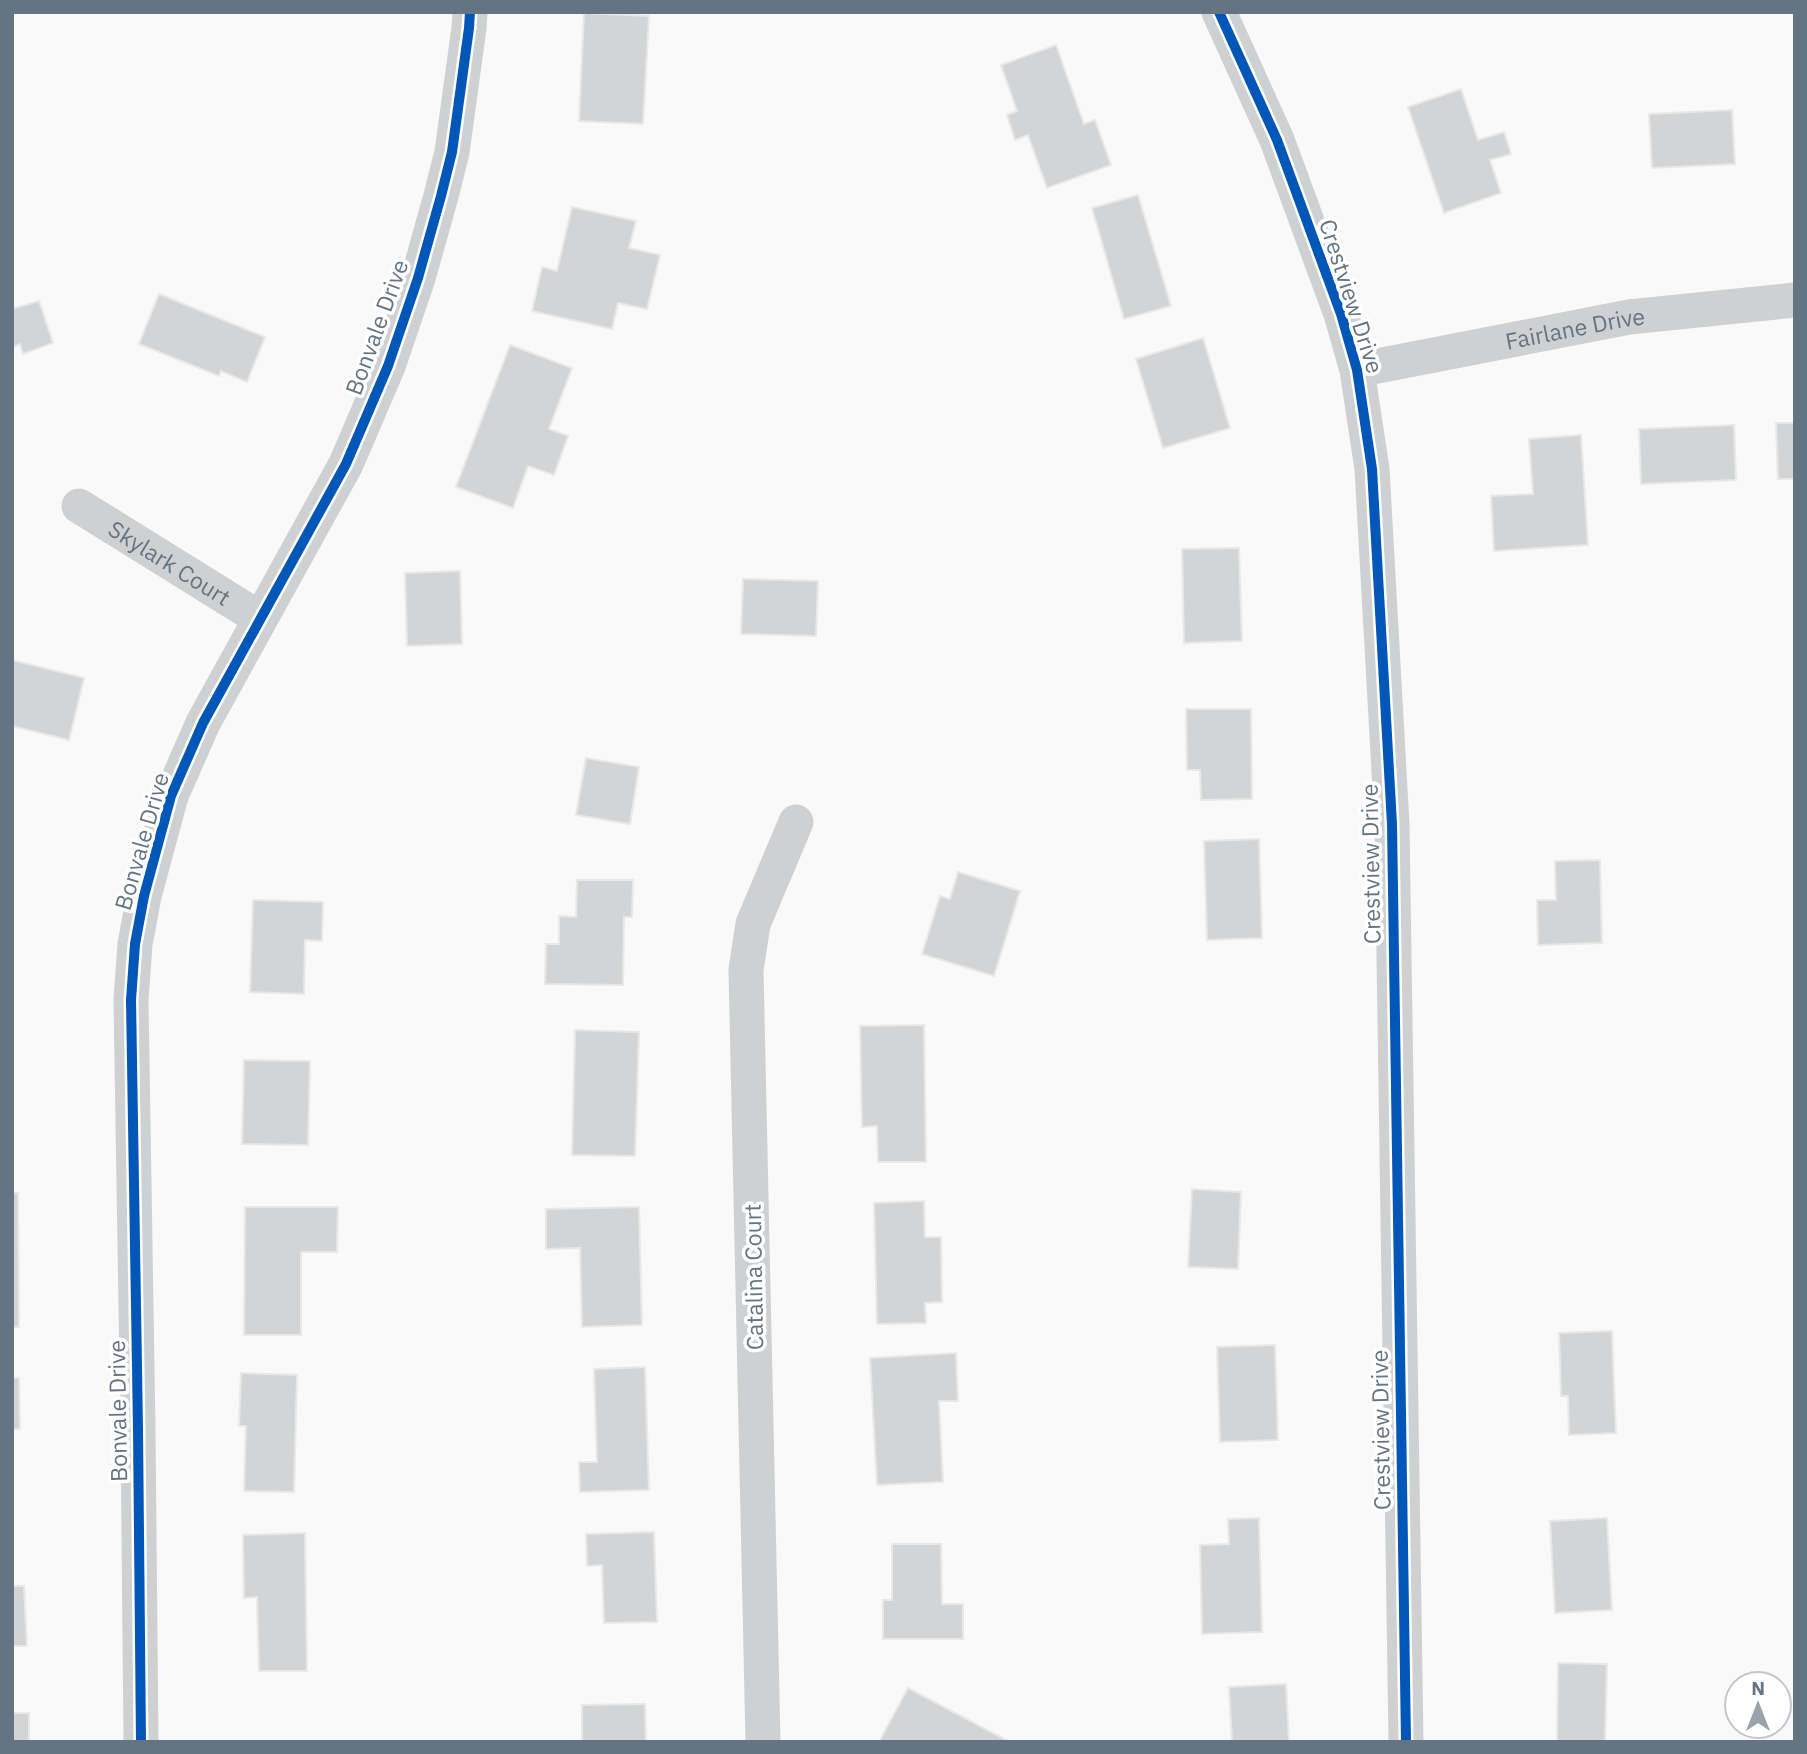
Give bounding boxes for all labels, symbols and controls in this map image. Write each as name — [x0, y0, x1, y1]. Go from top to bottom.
street label: Crestview Drive — [1313, 215, 1391, 377]
street label: Bonvale Drive — [338, 255, 414, 399]
street label: Fairlane Drive — [1503, 300, 1646, 356]
street label: Skylark Court — [103, 513, 237, 612]
street label: Bonvale Drive — [107, 769, 175, 913]
street label: Crestview Drive — [1354, 784, 1386, 944]
street label: Catalina Court — [737, 1203, 769, 1351]
street label: Bonvale Drive — [101, 1340, 133, 1482]
street label: Crestview Drive — [1364, 1350, 1396, 1510]
north arrow — [1723, 1670, 1793, 1740]
text: N — [1751, 1676, 1765, 1700]

